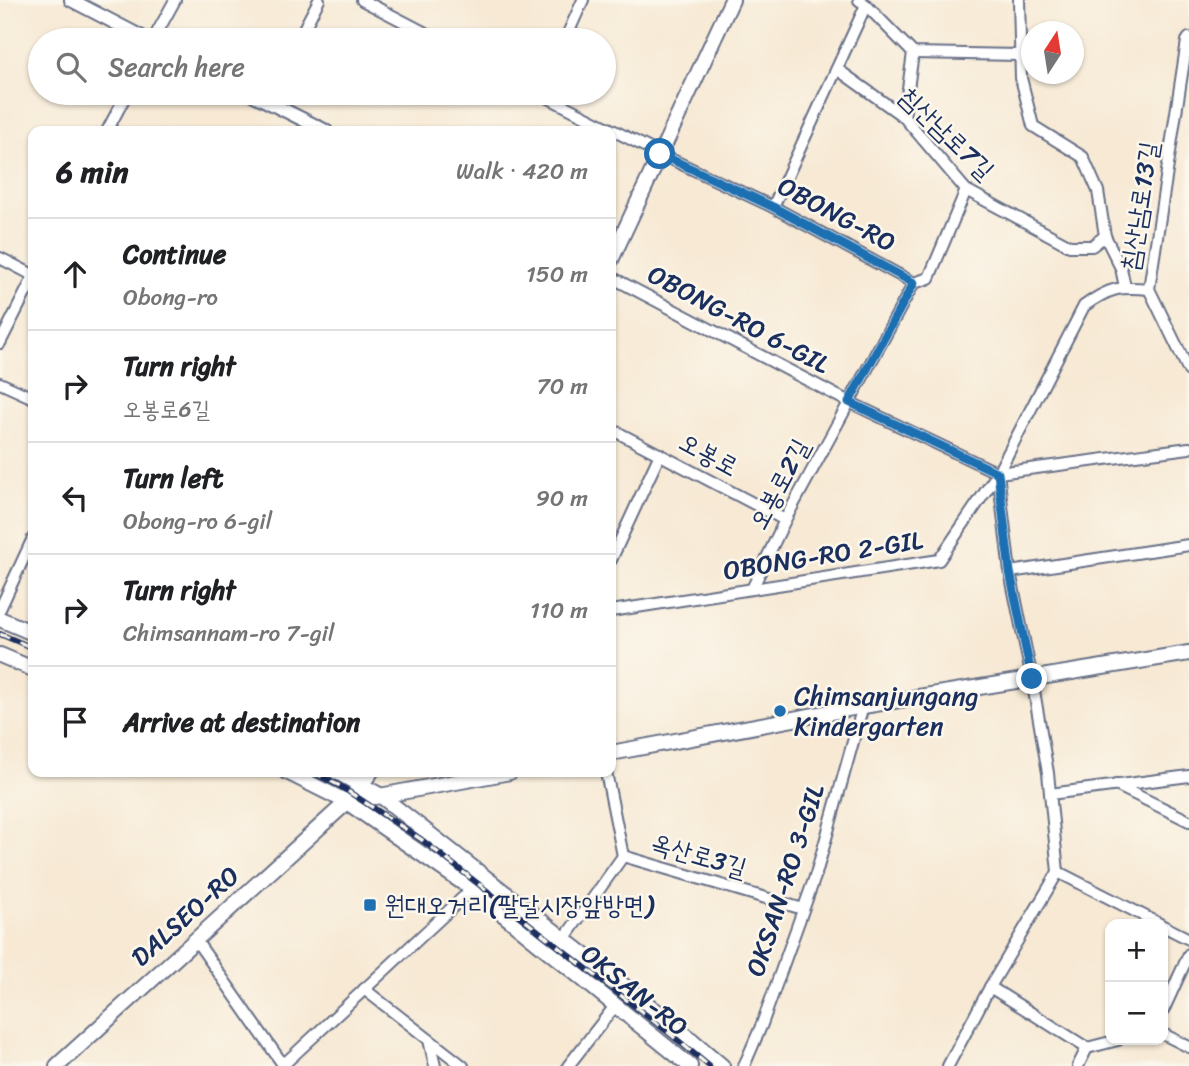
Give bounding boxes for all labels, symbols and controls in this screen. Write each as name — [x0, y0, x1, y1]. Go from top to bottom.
north arrow — [1021, 21, 1084, 84]
search box — [28, 28, 616, 105]
text: Search here — [108, 44, 245, 90]
icon: search — [52, 48, 90, 86]
street label: 침산남로7길 — [888, 75, 1006, 191]
route start — [644, 138, 675, 169]
street label: 침산남로13길 — [1106, 138, 1172, 274]
text: 6 min — [56, 145, 128, 199]
text: Walk · 420 m — [456, 151, 588, 192]
street label: OBONG-RO — [769, 163, 905, 265]
text: Continue — [123, 231, 226, 277]
street label: OBONG-RO 6-GIL — [639, 251, 839, 387]
text: 150 m — [526, 254, 588, 295]
icon: ahead — [56, 255, 94, 293]
text: Obong-ro — [123, 277, 218, 318]
text: Turn right — [123, 343, 236, 389]
text: 70 m — [537, 366, 588, 407]
icon: right — [56, 367, 94, 405]
text: 오봉로6길 — [123, 389, 210, 430]
street label: 오봉로 — [670, 419, 748, 489]
street label: 오봉로2길 — [736, 430, 823, 538]
text: Turn left — [123, 455, 223, 501]
text: 90 m — [536, 478, 588, 519]
icon: left — [56, 479, 94, 517]
text: Obong-ro 6-gil — [123, 501, 272, 542]
street label: OBONG-RO 2-GIL — [720, 517, 926, 593]
text: Turn right — [123, 567, 236, 613]
text: 110 m — [530, 590, 588, 631]
icon: right — [56, 591, 94, 629]
text: Chimsannam-ro 7-gil — [123, 613, 335, 654]
route end — [1016, 663, 1047, 694]
place label: Chimsanjungang Kindergarten — [794, 673, 979, 749]
text: Arrive at destination — [123, 699, 360, 745]
icon: arrive — [56, 703, 94, 741]
marker: Chimsanjungang Kindergarten — [772, 703, 788, 719]
street label: OKSAN-RO 3-GIL — [732, 778, 838, 982]
street label: 옥산로3길 — [646, 819, 752, 891]
street label: DALSEO-RO — [120, 854, 250, 978]
place label: 원대오거리(팔달시장앞방면) — [384, 882, 655, 928]
marker: 원대오거리(팔달시장앞방면) — [362, 897, 378, 913]
map controls — [1105, 919, 1168, 1045]
button: + — [1105, 919, 1168, 982]
street label: OKSAN-RO — [570, 932, 700, 1048]
button: − — [1105, 982, 1168, 1045]

